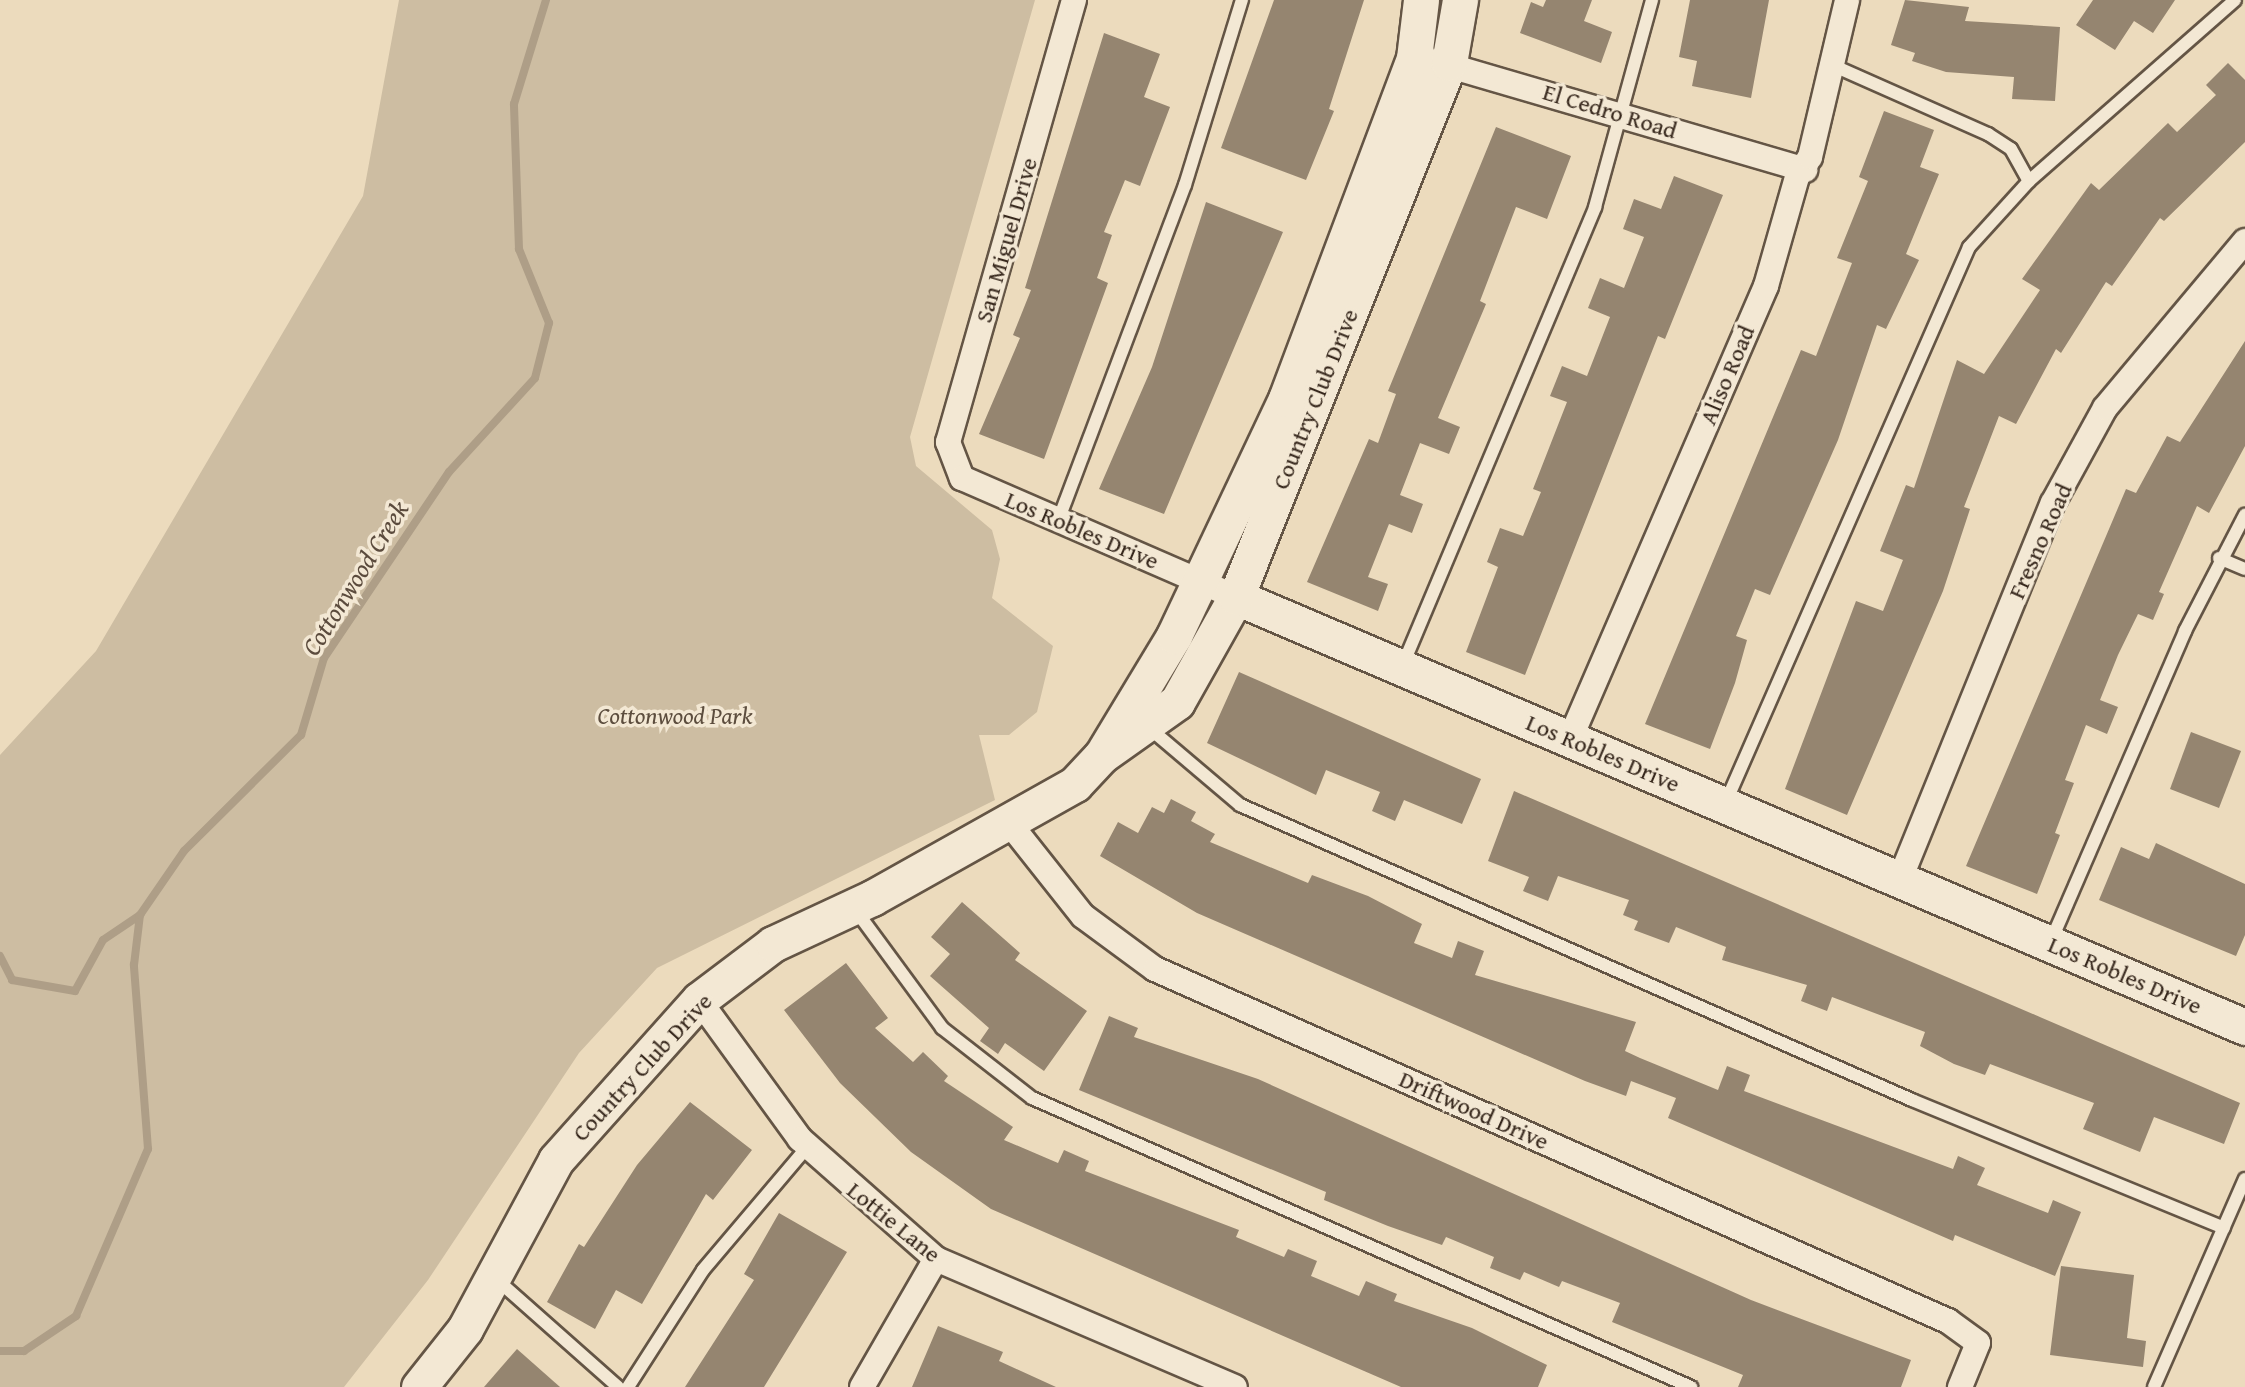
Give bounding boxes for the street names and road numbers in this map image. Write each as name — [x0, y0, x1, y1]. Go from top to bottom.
street label: El Cedro Road — [1540, 77, 1680, 145]
street label: San Miguel Drive — [969, 154, 1043, 326]
street label: Country Club Drive — [1266, 305, 1364, 493]
street label: Aliso Road — [1693, 321, 1761, 429]
street label: Fresno Road — [2002, 479, 2078, 603]
street label: Los Robles Drive — [1001, 485, 1163, 575]
street label: Los Robles Drive — [1522, 708, 1684, 798]
street label: Los Robles Drive — [2044, 930, 2206, 1020]
street label: Country Club Drive — [566, 987, 718, 1147]
street label: Driftwood Drive — [1395, 1064, 1553, 1156]
street label: Lottie Lane — [841, 1176, 947, 1268]

